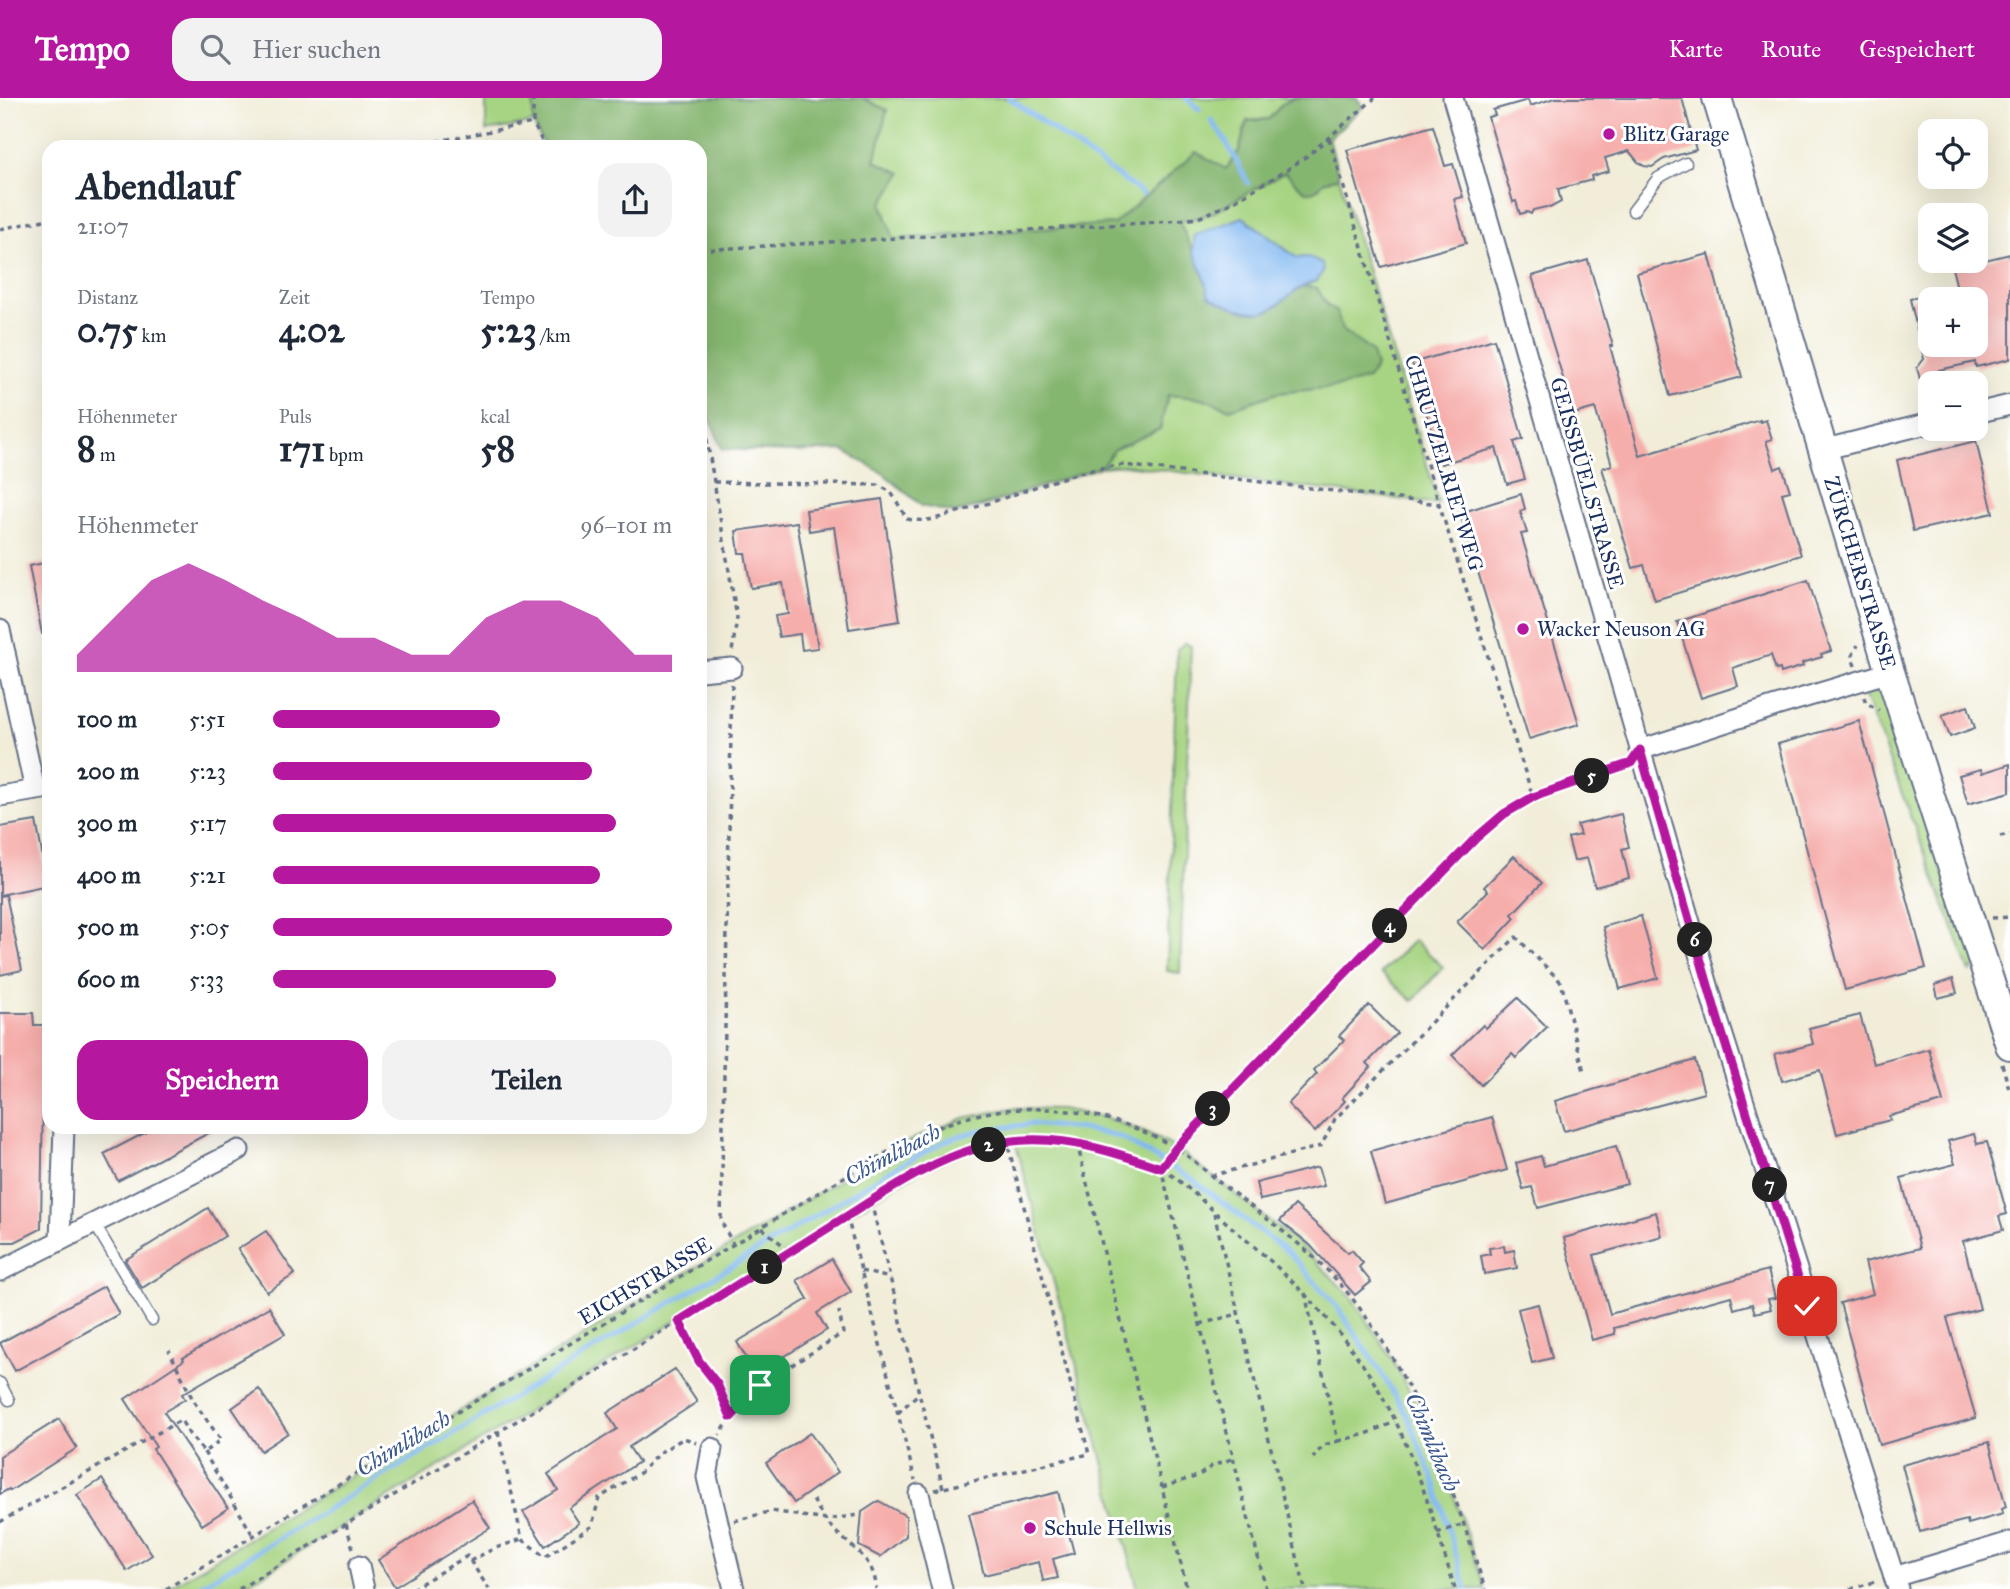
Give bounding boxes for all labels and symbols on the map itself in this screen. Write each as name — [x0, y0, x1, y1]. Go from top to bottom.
place label: Blitz Garage — [1623, 121, 1730, 147]
marker: Blitz Garage — [1601, 126, 1617, 142]
street label: CHRUTZELRIETWEG — [1399, 352, 1489, 574]
street label: GEISSBÜELSTRASSE — [1544, 374, 1630, 592]
street label: ZÜRCHERSTRASSE — [1818, 473, 1902, 673]
place label: Wacker Neuson AG — [1537, 616, 1705, 642]
marker: Wacker Neuson AG — [1515, 621, 1531, 637]
pin: 5 — [1574, 758, 1610, 794]
pin: 4 — [1372, 908, 1408, 944]
pin: 6 — [1678, 922, 1712, 958]
pin: 3 — [1196, 1091, 1230, 1126]
water label: Chimlibach — [839, 1117, 945, 1191]
pin: 2 — [972, 1128, 1006, 1162]
pin: 7 — [1752, 1168, 1788, 1202]
street label: EICHSTRASSE — [574, 1231, 716, 1331]
pin: 1 — [748, 1250, 782, 1284]
pin — [1777, 1276, 1837, 1336]
pin — [730, 1355, 790, 1415]
water label: Chimlibach — [1400, 1388, 1466, 1496]
water label: Chimlibach — [351, 1404, 455, 1482]
place label: Schule Hellwis — [1044, 1515, 1172, 1541]
marker: Schule Hellwis — [1022, 1520, 1038, 1536]

